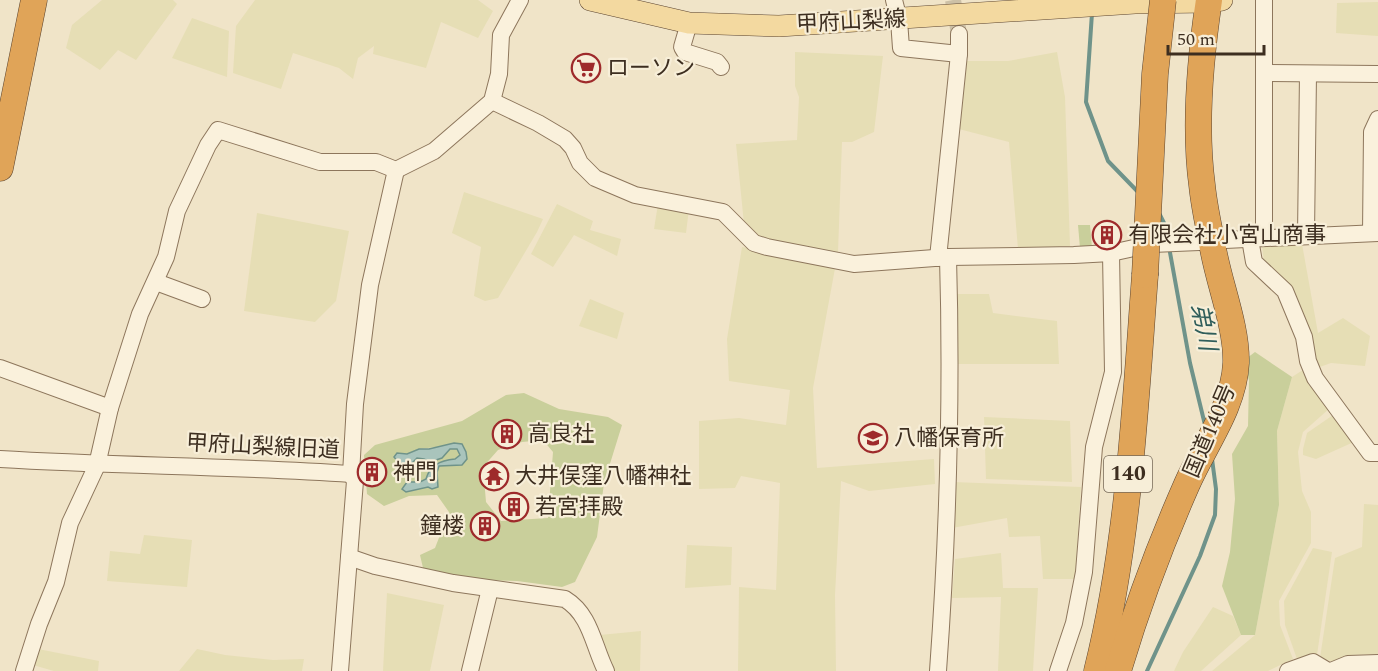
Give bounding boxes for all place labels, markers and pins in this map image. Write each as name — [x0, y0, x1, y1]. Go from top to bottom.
supermarket icon: ローソン — [570, 52, 602, 84]
place label: ローソン — [607, 52, 695, 85]
building icon: 有限会社小宮山商事 — [1091, 219, 1123, 251]
place label: 有限会社小宮山商事 — [1128, 219, 1326, 252]
building icon: 高良社 — [491, 418, 523, 450]
place label: 高良社 — [528, 418, 594, 451]
school or university icon: 八幡保育所 — [857, 422, 889, 454]
place label: 八幡保育所 — [894, 422, 1004, 455]
building icon: 神門 — [356, 456, 388, 488]
place label: 神門 — [393, 456, 437, 489]
temple icon: 大井俣窪八幡神社 — [478, 460, 510, 492]
place label: 大井俣窪八幡神社 — [515, 460, 691, 493]
building icon: 若宮拝殿 — [498, 491, 530, 523]
place label: 若宮拝殿 — [535, 491, 623, 524]
place label: 鐘楼 — [420, 510, 464, 543]
building icon: 鐘楼 — [469, 510, 501, 542]

